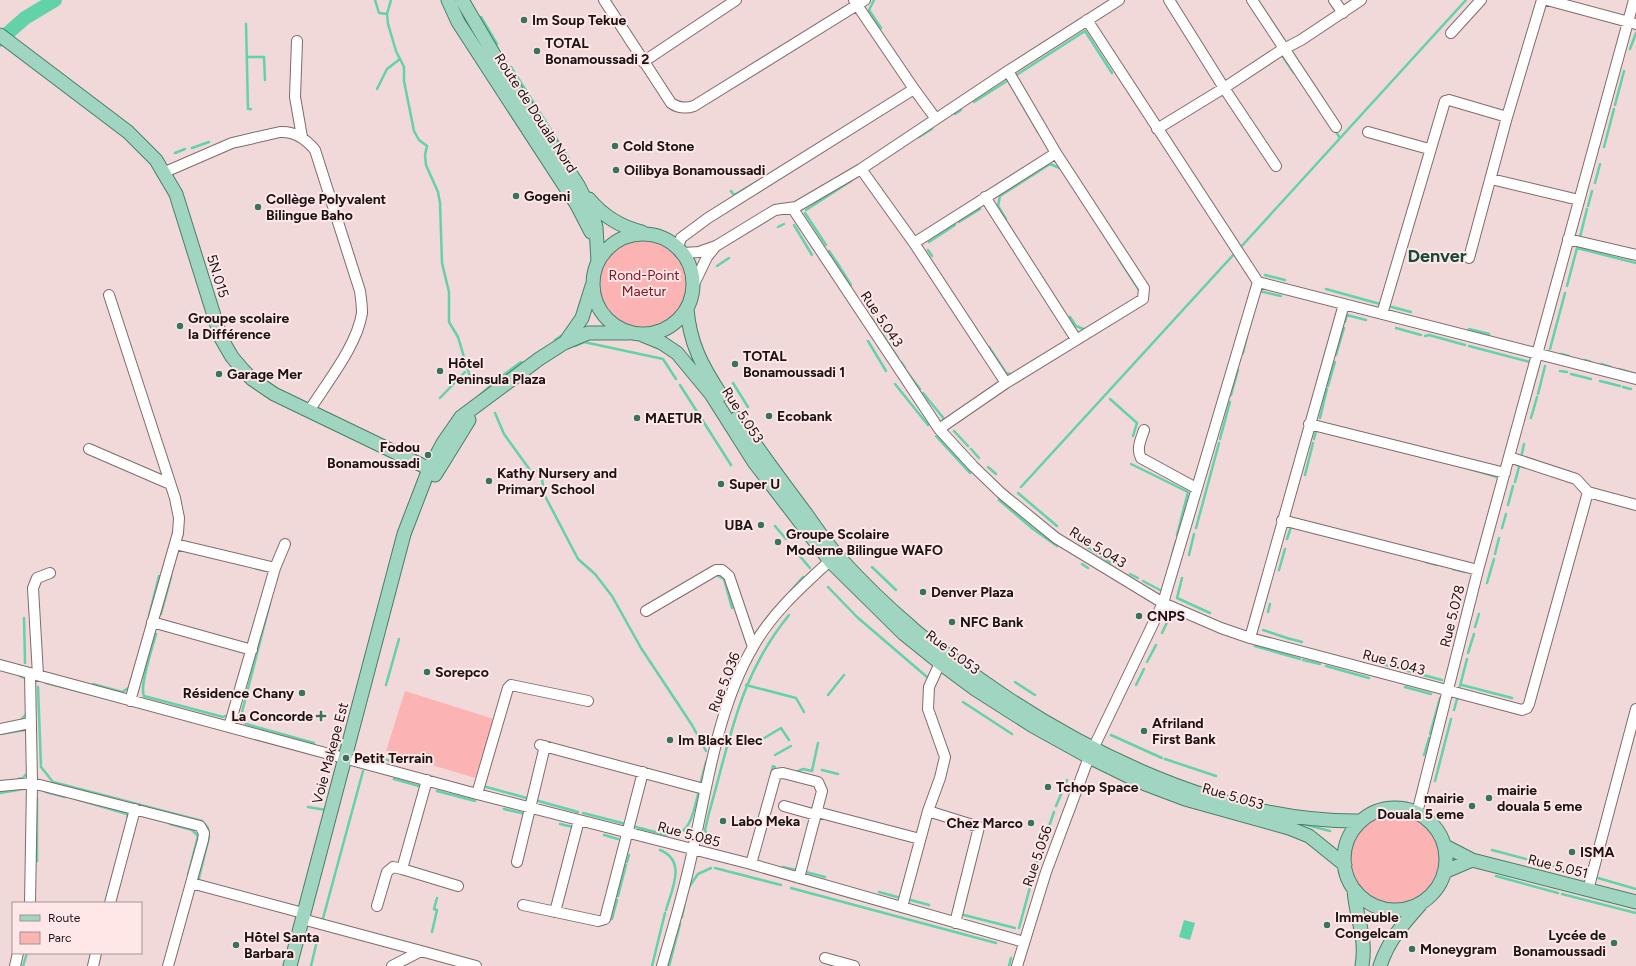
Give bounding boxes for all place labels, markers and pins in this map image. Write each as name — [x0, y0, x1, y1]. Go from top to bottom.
place label: Im Soup Tekue — [532, 12, 626, 29]
marker: Im Soup Tekue — [519, 15, 529, 25]
place label: TOTAL Bonamoussadi 2 — [545, 35, 649, 68]
marker: TOTAL Bonamoussadi 2 — [532, 46, 542, 56]
place label: Cold Stone — [623, 138, 694, 155]
marker: Cold Stone — [610, 141, 620, 151]
place label: Oilibya Bonamoussadi — [624, 162, 765, 179]
marker: Oilibya Bonamoussadi — [611, 165, 621, 175]
place label: Gogeni — [524, 188, 570, 205]
place label: Collège Polyvalent Bilingue Baho — [266, 191, 387, 224]
marker: Gogeni — [511, 191, 521, 201]
marker: Collège Polyvalent Bilingue Baho — [253, 202, 263, 212]
place label: Groupe scolaire la Différence — [188, 310, 289, 343]
marker: Groupe scolaire la Différence — [175, 321, 185, 331]
place label: TOTAL Bonamoussadi 1 — [743, 348, 845, 381]
place label: Hôtel Peninsula Plaza — [448, 355, 546, 388]
marker: TOTAL Bonamoussadi 1 — [730, 359, 740, 369]
place label: Garage Mer — [227, 366, 303, 383]
marker: Hôtel Peninsula Plaza — [435, 366, 445, 376]
marker: Garage Mer — [214, 369, 224, 379]
place label: Ecobank — [777, 408, 833, 425]
place label: MAETUR — [645, 410, 702, 427]
marker: Ecobank — [764, 411, 774, 421]
marker: MAETUR — [632, 413, 642, 423]
place label: Fodou Bonamoussadi — [327, 439, 420, 472]
marker: Fodou Bonamoussadi — [423, 450, 433, 460]
place label: Kathy Nursery and Primary School — [497, 465, 617, 498]
marker: Kathy Nursery and Primary School — [484, 476, 494, 486]
place label: Super U — [729, 476, 780, 493]
marker: Super U — [716, 479, 726, 489]
place label: UBA — [725, 517, 753, 534]
marker: UBA — [756, 520, 766, 530]
place label: Groupe Scolaire Moderne Bilingue WAFO — [786, 526, 943, 559]
marker: Groupe Scolaire Moderne Bilingue WAFO — [773, 537, 783, 547]
place label: Denver Plaza — [931, 584, 1014, 601]
marker: Denver Plaza — [918, 587, 928, 597]
place label: CNPS — [1147, 608, 1185, 625]
marker: CNPS — [1134, 611, 1144, 621]
place label: NFC Bank — [960, 614, 1024, 631]
marker: NFC Bank — [947, 617, 957, 627]
place label: Sorepco — [435, 664, 489, 681]
marker: Sorepco — [422, 667, 432, 677]
place label: Résidence Chany — [183, 685, 295, 702]
marker: Résidence Chany — [297, 688, 307, 698]
place label: La Concorde — [231, 708, 313, 725]
marker: La Concorde — [316, 711, 326, 721]
place label: Afriland First Bank — [1152, 715, 1216, 748]
marker: Afriland First Bank — [1139, 726, 1149, 736]
place label: Im Black Elec — [678, 732, 763, 749]
marker: Im Black Elec — [665, 735, 675, 745]
place label: Petit Terrain — [354, 750, 433, 767]
marker: Petit Terrain — [341, 753, 351, 763]
place label: Tchop Space — [1056, 779, 1139, 796]
marker: Tchop Space — [1043, 782, 1053, 792]
place label: mairie douala 5 eme — [1497, 782, 1583, 815]
place label: mairie Douala 5 eme — [1377, 790, 1464, 823]
marker: mairie douala 5 eme — [1484, 793, 1494, 803]
marker: mairie Douala 5 eme — [1467, 801, 1477, 811]
place label: Labo Meka — [731, 813, 800, 830]
place label: Chez Marco — [947, 815, 1023, 832]
marker: Labo Meka — [718, 816, 728, 826]
marker: Chez Marco — [1026, 818, 1036, 828]
place label: ISMA — [1580, 844, 1615, 861]
marker: ISMA — [1567, 847, 1577, 857]
place label: Immeuble Congelcam — [1335, 909, 1408, 942]
marker: Immeuble Congelcam — [1322, 920, 1332, 930]
place label: Lycée de Bonamoussadi — [1513, 927, 1606, 960]
place label: Hôtel Santa Barbara — [244, 929, 320, 962]
marker: Lycée de Bonamoussadi — [1609, 938, 1619, 948]
marker: Hôtel Santa Barbara — [231, 940, 241, 950]
place label: Moneygram — [1420, 941, 1497, 958]
marker: Moneygram — [1407, 944, 1417, 954]

